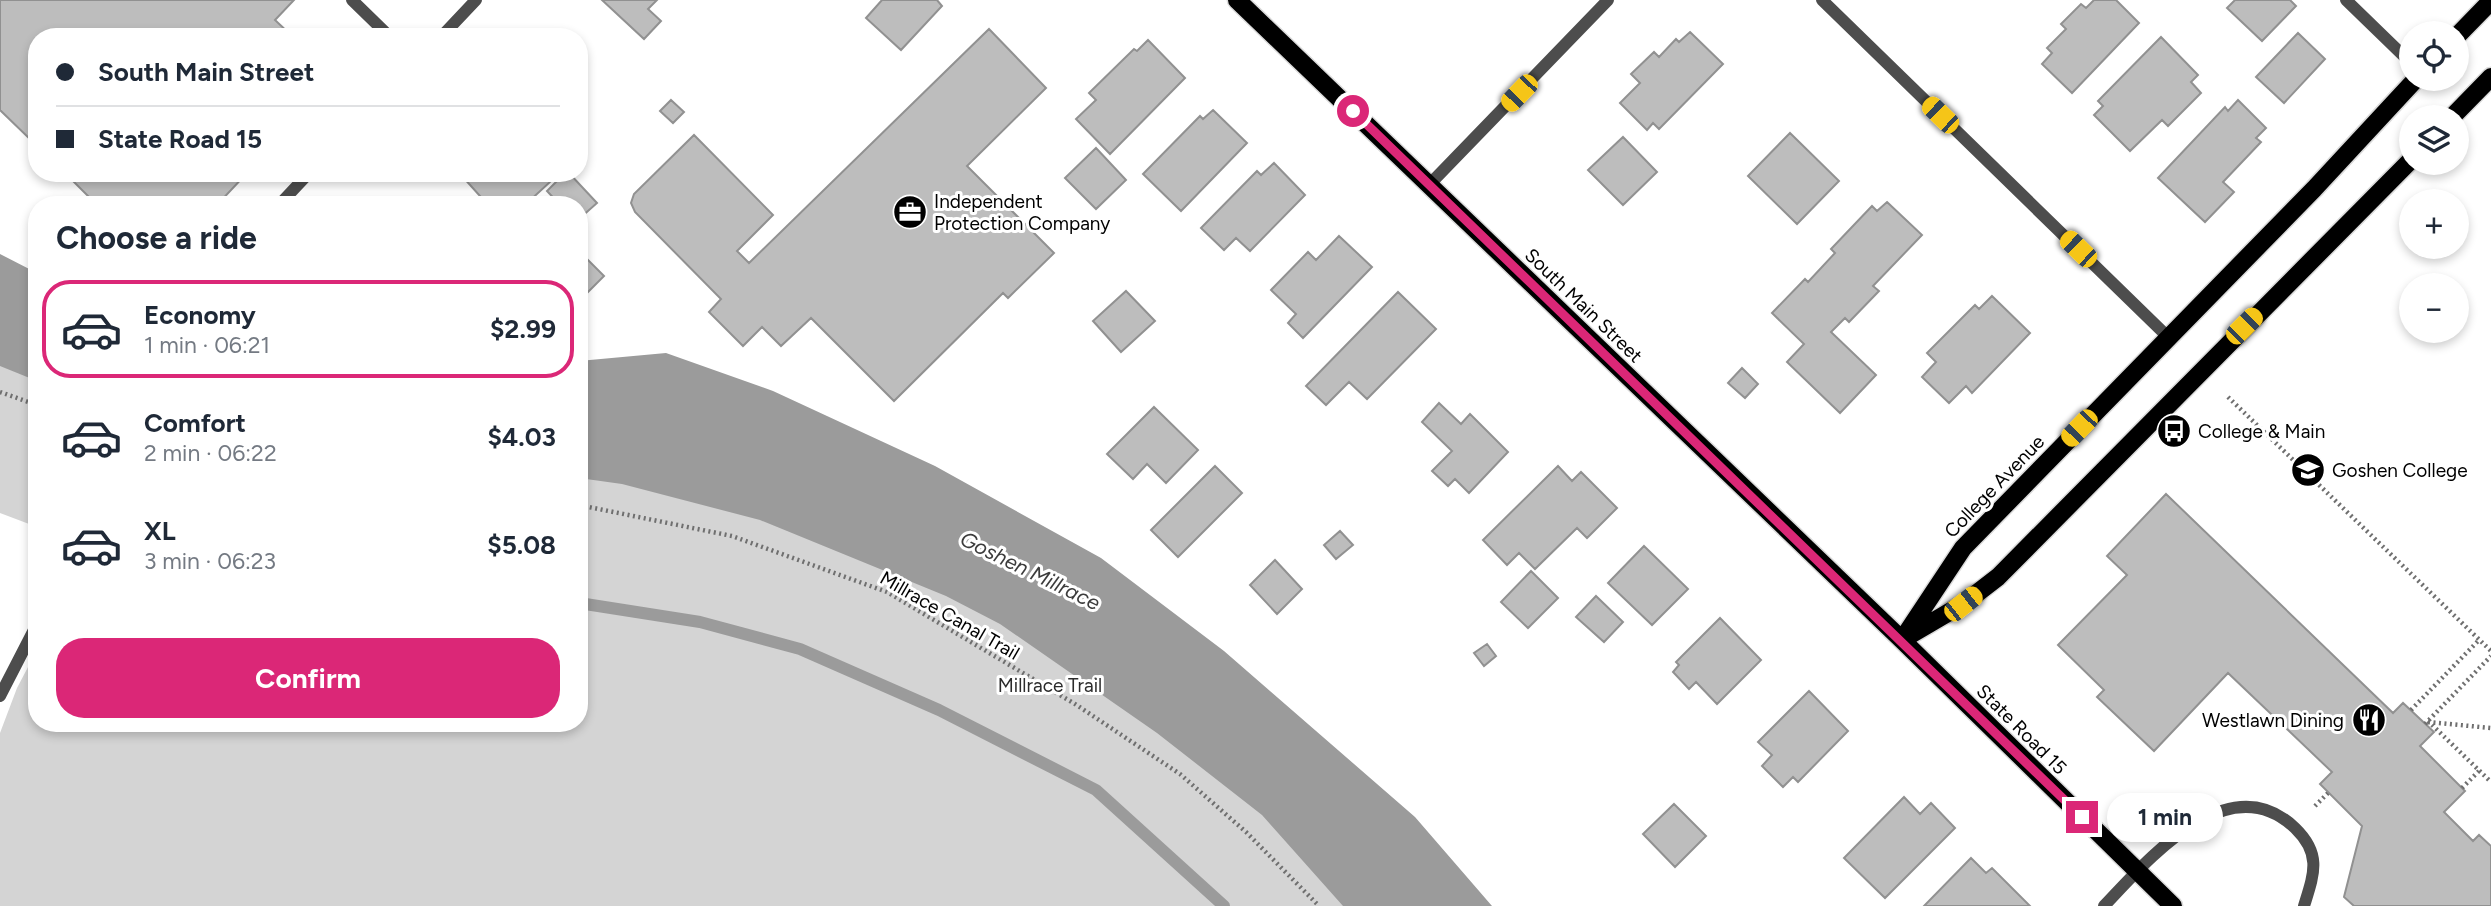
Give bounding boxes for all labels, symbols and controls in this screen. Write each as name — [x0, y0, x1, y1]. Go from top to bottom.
map controls — [2399, 21, 2469, 343]
button: locate — [2399, 21, 2469, 91]
text: South Main Street — [98, 56, 314, 88]
car — [1497, 71, 1542, 115]
car — [1918, 93, 1963, 137]
route start — [1337, 95, 1369, 127]
button: layers — [2399, 105, 2469, 175]
text: State Road 15 — [98, 123, 262, 155]
button: + — [2399, 189, 2469, 259]
place label: Independent Protection Company — [934, 190, 1110, 235]
office icon: Independent Protection Company — [891, 193, 929, 231]
text: Choose a ride — [56, 219, 257, 257]
car — [2056, 227, 2101, 271]
street label: South Main Street — [1520, 243, 1647, 367]
button: − — [2399, 273, 2469, 343]
icon: car — [60, 298, 123, 361]
text: Economy — [144, 299, 256, 331]
car — [2222, 304, 2267, 348]
text: $2.99 — [490, 313, 556, 345]
text: 1 min · 06:21 — [144, 331, 270, 359]
icon: car — [60, 406, 123, 469]
car — [2057, 406, 2102, 450]
text: Comfort — [144, 407, 246, 439]
bus stop icon: College & Main — [2155, 412, 2193, 450]
place label: College & Main — [2198, 420, 2325, 443]
text: $4.03 — [487, 421, 556, 453]
street label: College Avenue — [1940, 430, 2049, 543]
text: 2 min · 06:22 — [144, 439, 277, 467]
school or university icon: Goshen College — [2289, 451, 2327, 489]
place label: Goshen College — [2332, 459, 2468, 482]
icon: car — [60, 514, 123, 577]
text: XL — [144, 515, 176, 547]
water label: Goshen Millrace — [956, 526, 1105, 615]
text: $5.08 — [487, 529, 556, 561]
text: 3 min · 06:23 — [144, 547, 276, 575]
street label: Millrace Canal Trail — [876, 566, 1024, 665]
car — [1940, 583, 1987, 625]
button: Confirm — [56, 638, 560, 718]
park label: Millrace Trail — [998, 674, 1102, 697]
street label: State Road 15 — [1972, 680, 2072, 779]
restaurant icon: Westlawn Dining — [2350, 701, 2388, 739]
place label: Westlawn Dining — [2202, 709, 2344, 732]
callout: 1 min — [2106, 792, 2222, 842]
route end — [2066, 801, 2098, 833]
text: 1 min — [2138, 803, 2192, 831]

